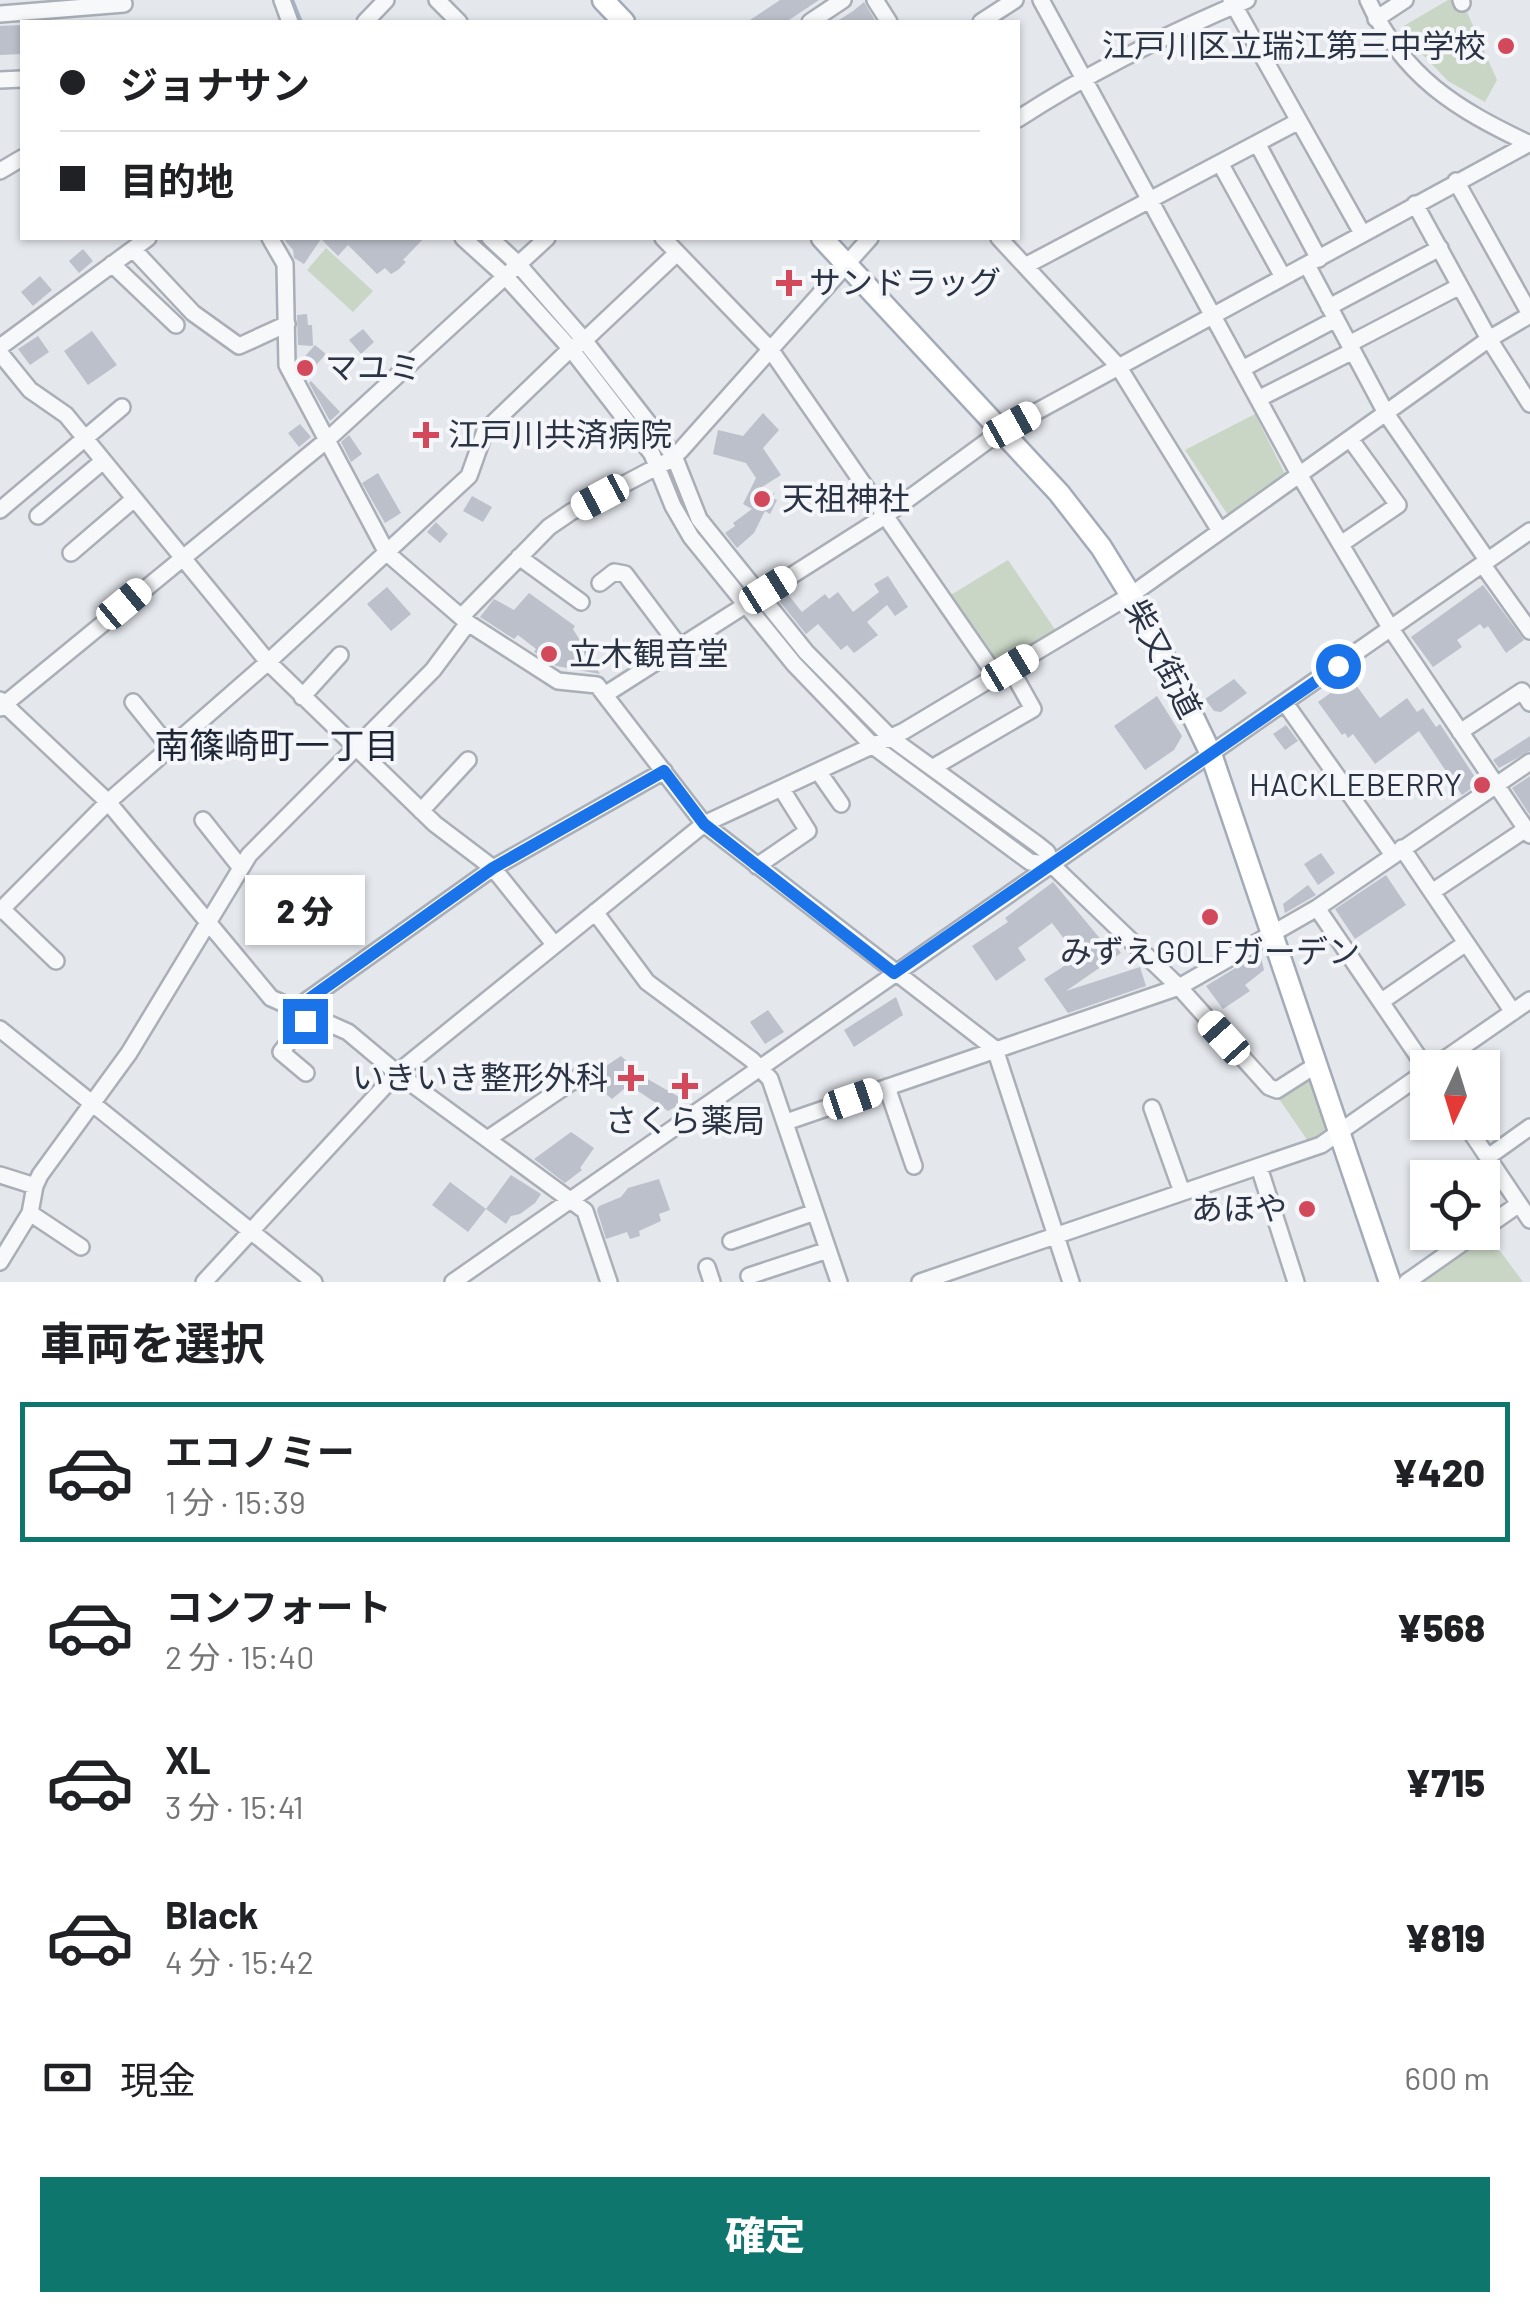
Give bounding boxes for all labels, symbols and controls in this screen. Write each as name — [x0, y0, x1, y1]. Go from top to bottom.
place label: 江戸川区立瑞江第三中学校 — [1102, 25, 1486, 63]
marker: 江戸川区立瑞江第三中学校 — [1495, 35, 1517, 57]
text: ジョナサン — [120, 61, 310, 107]
text: 目的地 — [120, 157, 234, 203]
place label: サンドラッグ — [809, 262, 1001, 300]
marker: サンドラッグ — [778, 272, 800, 294]
place label: マユミ — [325, 347, 421, 385]
marker: マユミ — [294, 357, 316, 379]
car — [978, 397, 1046, 453]
place label: 江戸川共済病院 — [448, 414, 672, 452]
marker: 江戸川共済病院 — [413, 422, 439, 448]
car — [566, 470, 634, 524]
place label: 天祖神社 — [782, 478, 910, 516]
marker: 天祖神社 — [751, 488, 773, 510]
car — [735, 561, 801, 619]
car — [91, 573, 157, 635]
street label: 柴又街道 — [1119, 592, 1211, 724]
place label: 立木観音堂 — [569, 633, 729, 671]
car — [977, 640, 1043, 696]
marker: 立木観音堂 — [538, 643, 560, 665]
route start — [1316, 644, 1361, 689]
district label: 南篠崎町一丁目 — [154, 723, 400, 765]
place label: HACKLEBERRY — [1249, 764, 1462, 802]
marker: HACKLEBERRY — [1471, 774, 1493, 796]
callout: 2 分 — [245, 876, 365, 946]
text: 2 分 — [277, 891, 333, 929]
marker: みずえGOLFガーデン — [1199, 906, 1221, 928]
place label: みずえGOLFガーデン — [1060, 931, 1360, 969]
route end — [283, 999, 328, 1044]
car — [1193, 1006, 1255, 1070]
north arrow — [1410, 1050, 1500, 1140]
map controls — [1410, 1050, 1500, 1250]
place label: いきいき整形外科 — [352, 1057, 608, 1095]
marker: いきいき整形外科 — [618, 1065, 644, 1091]
marker: さくら薬局 — [674, 1075, 696, 1097]
car — [820, 1075, 886, 1123]
place label: さくら薬局 — [605, 1100, 765, 1138]
button: locate — [1410, 1160, 1500, 1250]
place label: あほや — [1191, 1188, 1287, 1226]
marker: あほや — [1296, 1198, 1318, 1220]
text: 車両を選択 — [40, 1315, 265, 1369]
icon: car — [45, 1427, 135, 1517]
text: エコノミー — [165, 1428, 355, 1474]
text: ¥420 — [1392, 1449, 1485, 1495]
text: 1 分 · 15:39 — [165, 1482, 306, 1520]
icon: car — [45, 1582, 135, 1672]
text: コンフォート — [165, 1583, 392, 1629]
text: ¥568 — [1397, 1604, 1485, 1650]
text: 2 分 · 15:40 — [165, 1637, 314, 1675]
text: XL — [165, 1736, 211, 1782]
icon: car — [45, 1737, 135, 1827]
text: ¥715 — [1405, 1759, 1485, 1805]
text: 3 分 · 15:41 — [165, 1787, 304, 1825]
text: Black — [165, 1891, 259, 1937]
icon: car — [45, 1892, 135, 1982]
text: ¥819 — [1405, 1914, 1485, 1960]
text: 4 分 · 15:42 — [165, 1942, 314, 1980]
icon: cash — [40, 2050, 95, 2105]
text: 現金 — [120, 2056, 196, 2102]
text: 600 m — [1404, 2058, 1490, 2096]
button: 確定 — [40, 2177, 1490, 2292]

